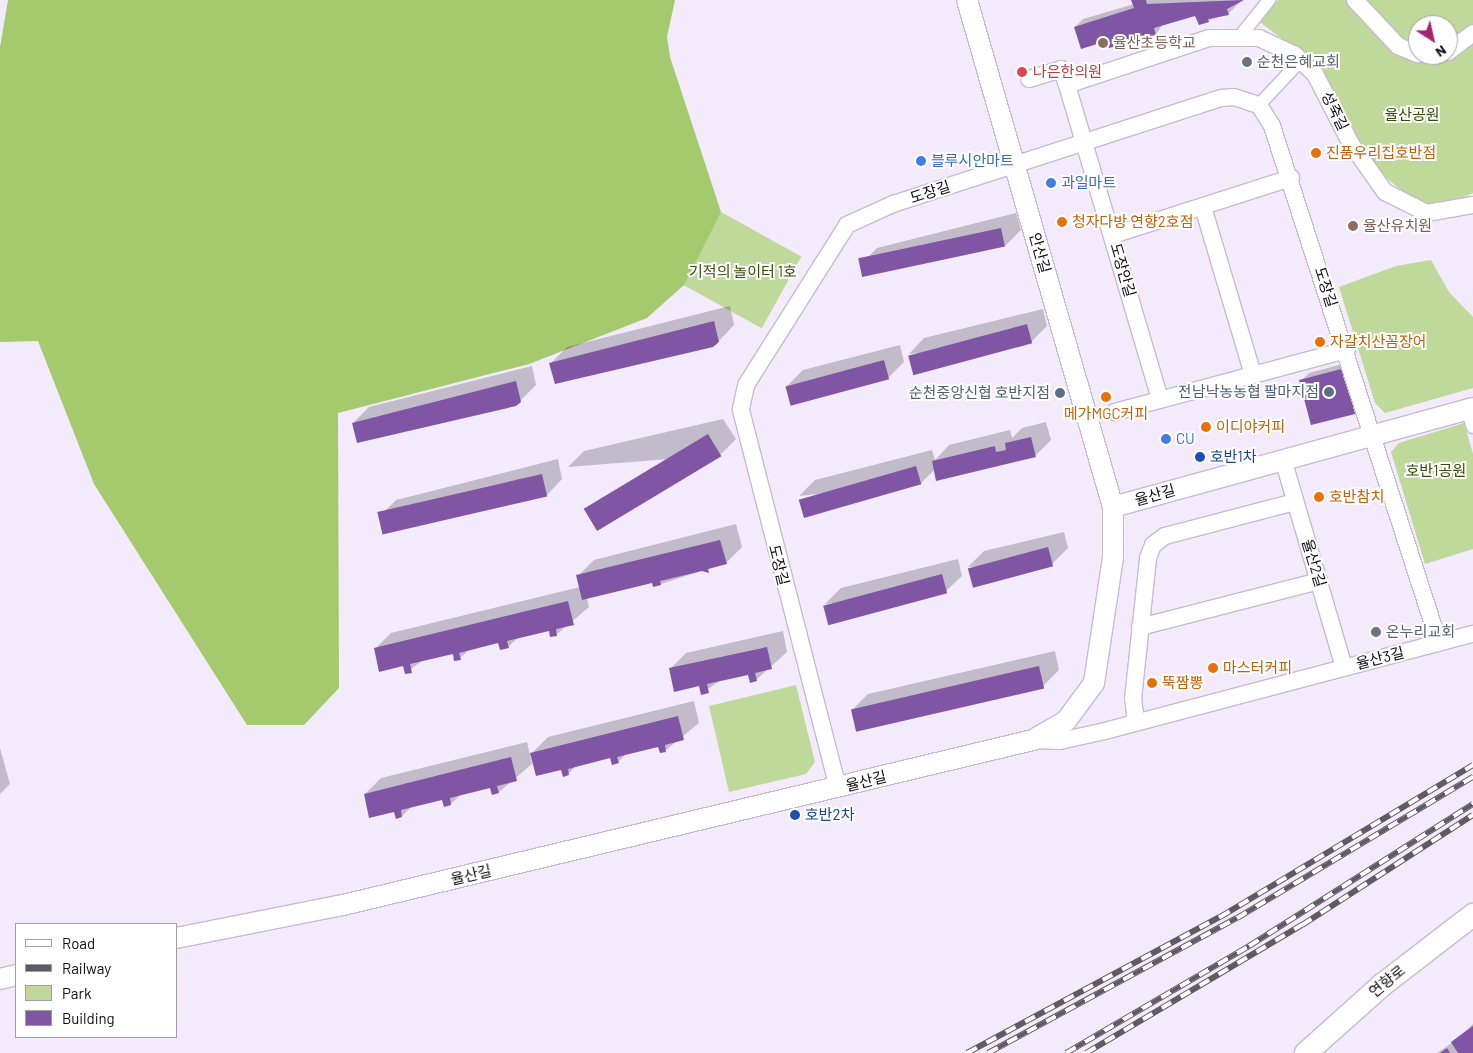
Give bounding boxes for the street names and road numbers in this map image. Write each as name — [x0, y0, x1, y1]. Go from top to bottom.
street label: 성죽길 — [1318, 88, 1352, 134]
street label: 도장길 — [908, 177, 952, 207]
street label: 안산길 — [1026, 231, 1054, 275]
street label: 도장안길 — [1107, 241, 1139, 299]
street label: 도장길 — [1311, 265, 1341, 309]
street label: 율산길 — [1133, 481, 1177, 509]
street label: 율산2길 — [1298, 537, 1330, 589]
street label: 도장길 — [765, 543, 793, 587]
street label: 율산3길 — [1354, 643, 1406, 673]
street label: 율산길 — [844, 767, 888, 795]
street label: 율산길 — [449, 862, 493, 888]
street label: 연향로 — [1365, 961, 1409, 1001]

